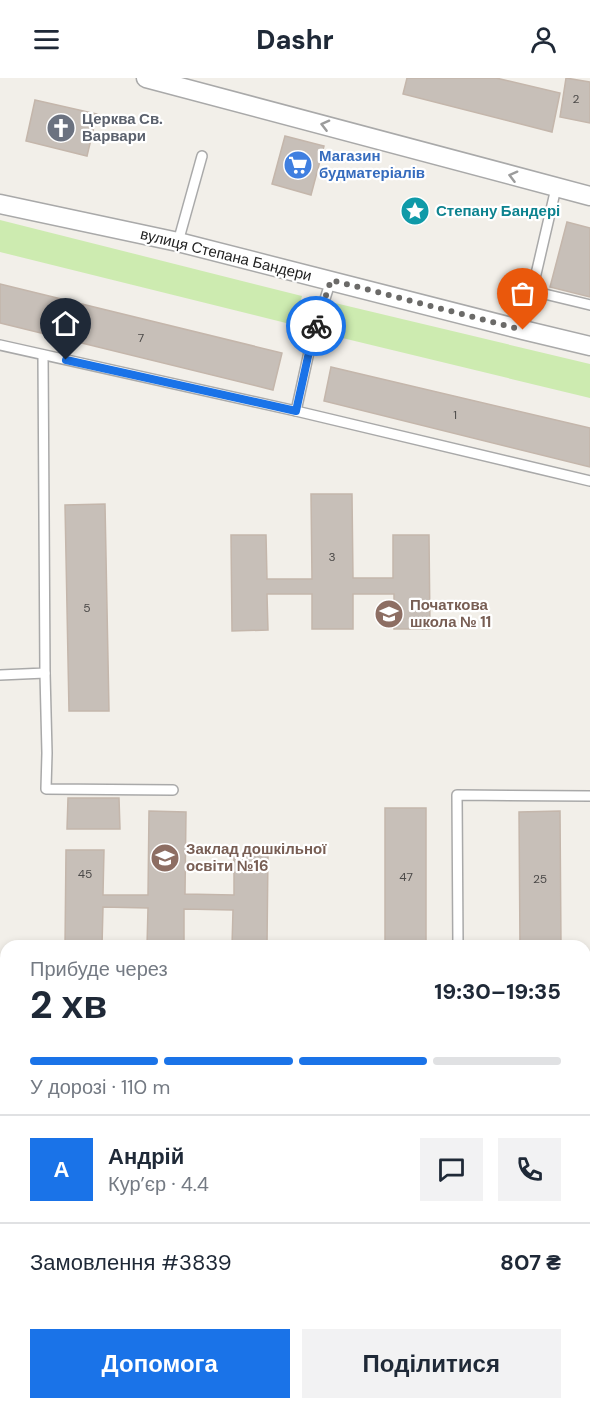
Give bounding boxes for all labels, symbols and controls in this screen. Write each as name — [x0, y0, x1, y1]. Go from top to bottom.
text: Dashr — [256, 22, 334, 57]
icon: menu — [30, 23, 63, 56]
icon: person — [527, 23, 560, 56]
house number: 2 — [573, 91, 580, 107]
place label: Церква Св. Варвари — [82, 109, 163, 146]
church icon: Церква Св. Варвари — [45, 112, 77, 144]
one-way arrow — [320, 120, 330, 133]
place label: Магазин будматеріалів — [319, 146, 425, 183]
supermarket icon: Магазин будматеріалів — [282, 149, 314, 181]
one-way arrow — [508, 171, 519, 183]
place icon: Степану Бандері — [399, 195, 431, 227]
place label: Степану Бандері — [436, 201, 560, 221]
street label: вулиця Степана Бандери — [138, 224, 314, 286]
pin — [497, 268, 548, 330]
icon: bag — [506, 277, 539, 310]
courier — [286, 296, 346, 356]
pin — [40, 298, 91, 360]
icon: home — [49, 307, 82, 340]
icon: bike — [300, 310, 333, 343]
house number: 7 — [138, 330, 144, 346]
house number: 1 — [453, 407, 457, 423]
house number: 3 — [328, 549, 336, 565]
place label: Початкова школа № 11 — [410, 595, 491, 632]
school or university icon: Початкова школа № 11 — [373, 598, 405, 630]
house number: 5 — [83, 600, 91, 616]
place label: Заклад дошкільної освіти №16 — [186, 839, 327, 876]
school or university icon: Заклад дошкільної освіти №16 — [149, 842, 181, 874]
house number: 45 — [78, 866, 92, 882]
house number: 47 — [399, 869, 413, 885]
house number: 25 — [533, 871, 547, 887]
text: Прибуде через — [30, 956, 168, 982]
text: 19:30–19:35 — [434, 977, 561, 1006]
text: 2 хв — [30, 979, 107, 1030]
text: У дорозі · 110 m — [30, 1074, 170, 1100]
button: chat — [420, 1138, 483, 1201]
button: phone — [498, 1138, 561, 1201]
text: Андрій — [108, 1142, 184, 1171]
text: А — [54, 1155, 69, 1184]
text: Кур’єр · 4.4 — [108, 1171, 209, 1197]
text: Замовлення #3839 — [30, 1248, 231, 1277]
text: 807 ₴ — [500, 1248, 561, 1277]
button: Допомога — [30, 1329, 290, 1398]
button: Поділитися — [302, 1329, 561, 1398]

